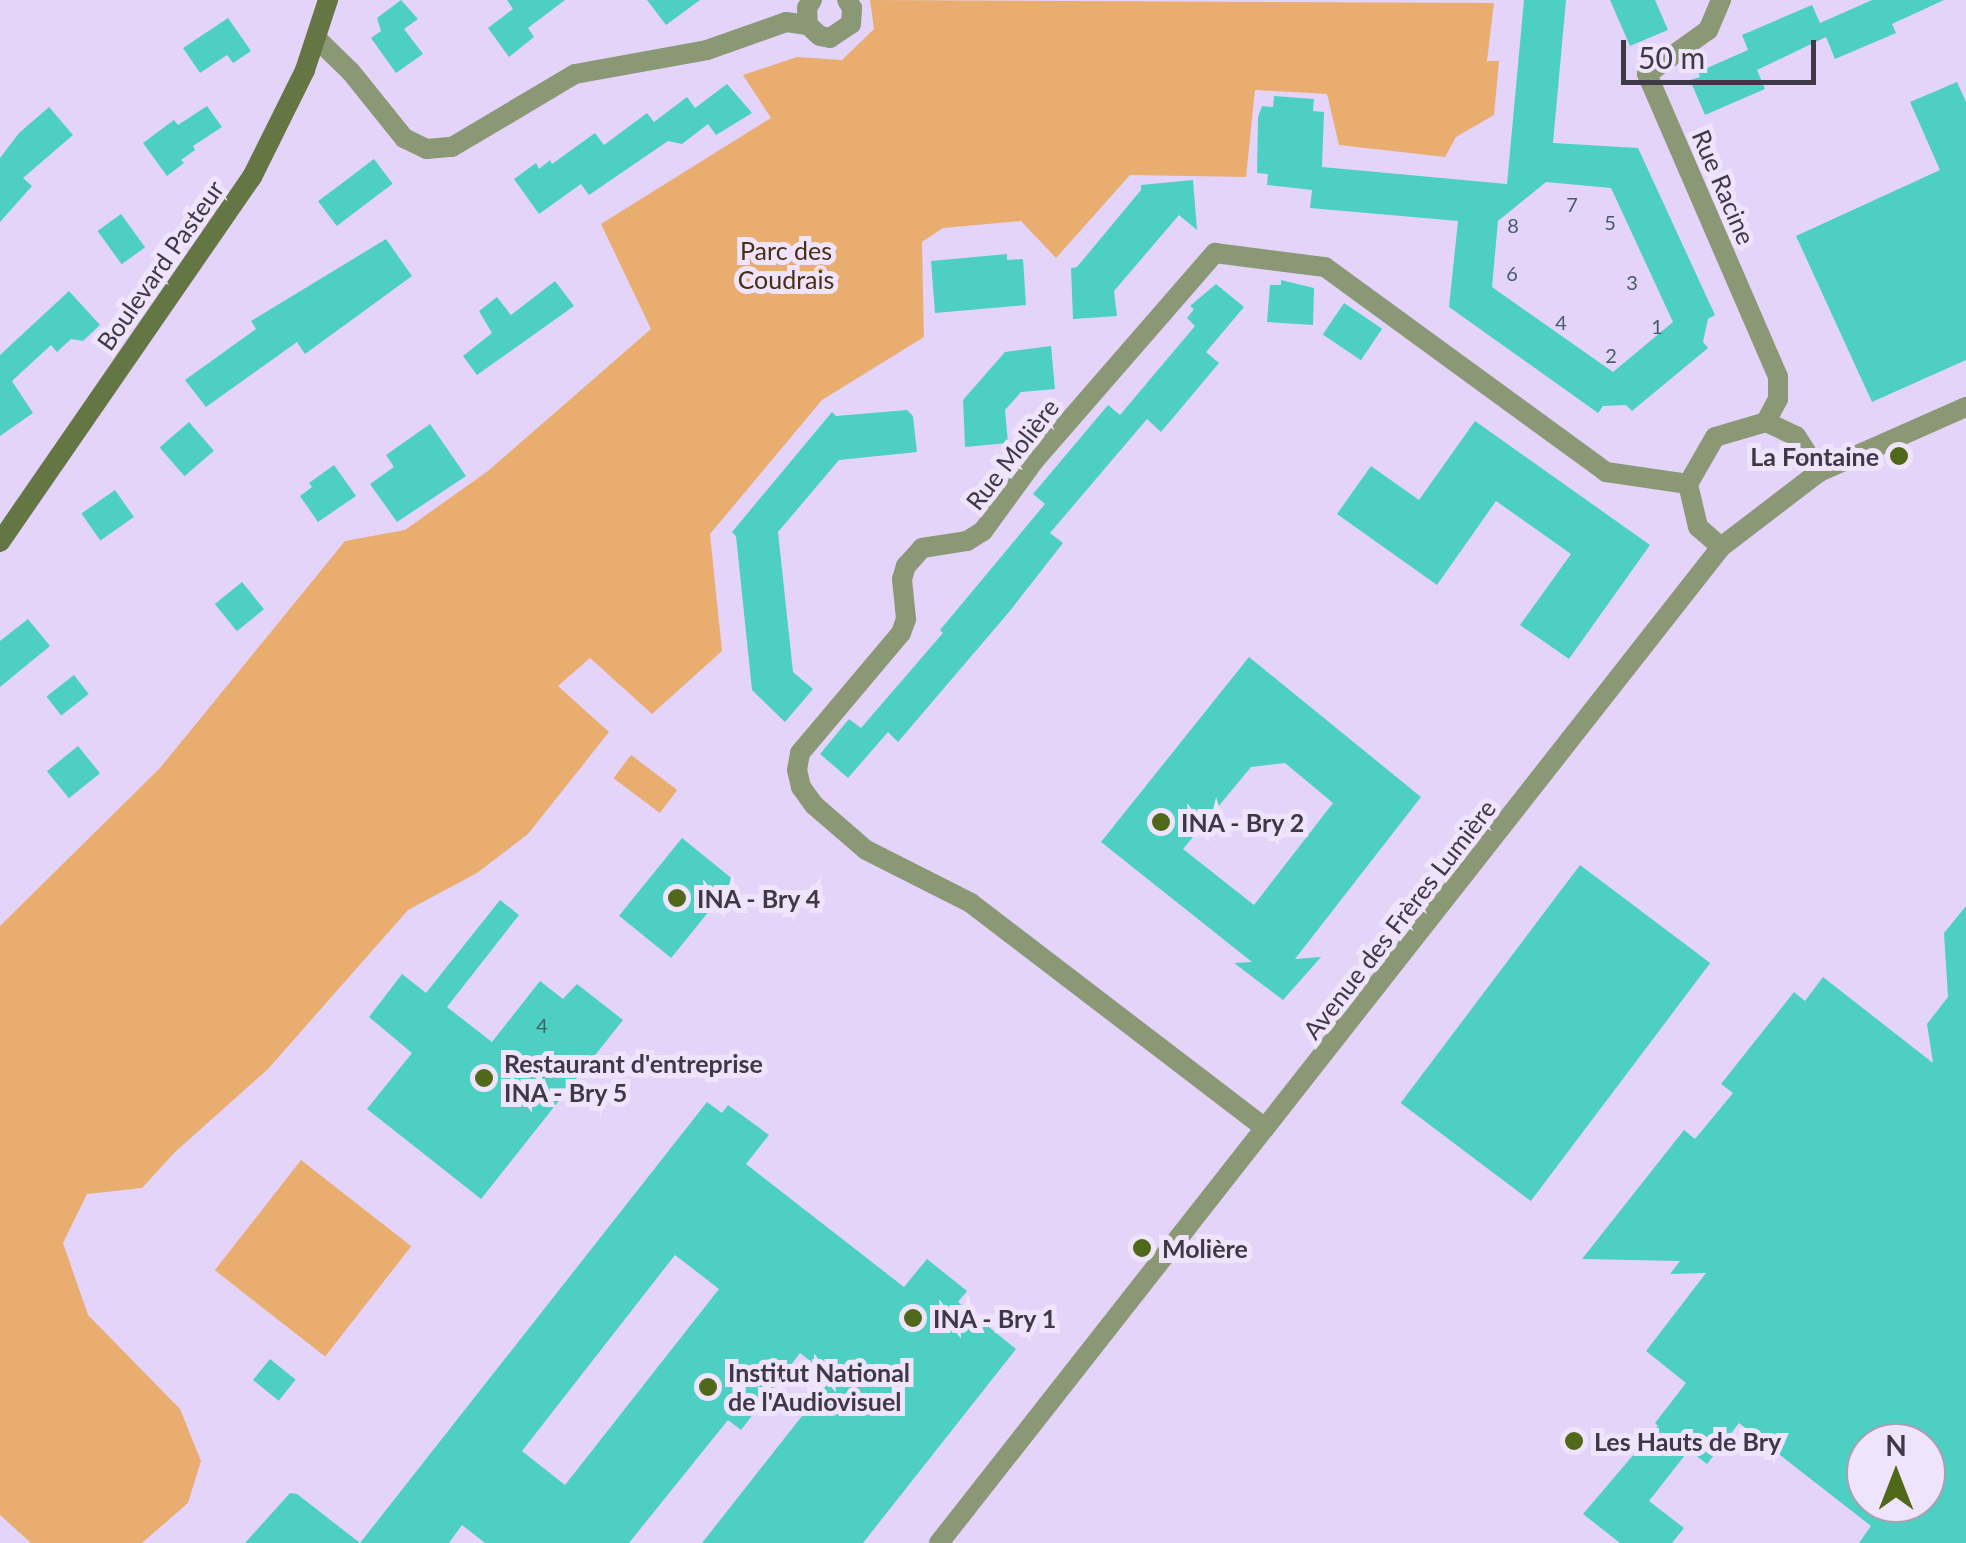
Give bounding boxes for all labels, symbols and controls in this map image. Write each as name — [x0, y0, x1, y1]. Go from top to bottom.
scale bar — [1626, 20, 1821, 82]
text: 50 m — [1638, 39, 1705, 75]
street label: Rue Racine — [1686, 125, 1762, 249]
street label: Boulevard Pasteur — [90, 174, 230, 356]
house number: 7 — [1566, 192, 1578, 216]
house number: 5 — [1604, 210, 1616, 234]
house number: 8 — [1507, 213, 1519, 237]
park label: Parc des Coudrais — [738, 236, 834, 295]
house number: 6 — [1506, 261, 1518, 285]
house number: 3 — [1626, 270, 1638, 294]
house number: 4 — [1555, 310, 1567, 334]
house number: 1 — [1651, 314, 1663, 338]
house number: 2 — [1605, 343, 1617, 367]
street label: Rue Molière — [959, 393, 1065, 515]
place label: La Fontaine — [1750, 441, 1879, 471]
marker: La Fontaine — [1888, 445, 1910, 467]
street label: Avenue des Frères Lumière — [1296, 794, 1502, 1044]
place label: INA - Bry 2 — [1181, 807, 1306, 837]
marker: INA - Bry 2 — [1150, 811, 1172, 833]
place label: INA - Bry 4 — [697, 883, 822, 913]
marker: INA - Bry 4 — [666, 887, 688, 909]
house number: 4 — [536, 1013, 548, 1037]
place label: Restaurant d'entreprise INA - Bry 5 — [504, 1049, 763, 1108]
marker: Restaurant d'entreprise INA - Bry 5 — [473, 1067, 495, 1089]
place label: Molière — [1162, 1233, 1248, 1263]
marker: Molière — [1131, 1237, 1153, 1259]
place label: INA - Bry 1 — [933, 1303, 1058, 1333]
marker: INA - Bry 1 — [902, 1307, 924, 1329]
place label: Institut National de l'Audiovisuel — [728, 1358, 910, 1417]
marker: Institut National de l'Audiovisuel — [697, 1376, 719, 1398]
north arrow — [1846, 1423, 1946, 1523]
place label: Les Hauts de Bry — [1594, 1426, 1781, 1456]
text: N — [1885, 1428, 1907, 1462]
marker: Les Hauts de Bry — [1563, 1430, 1585, 1452]

